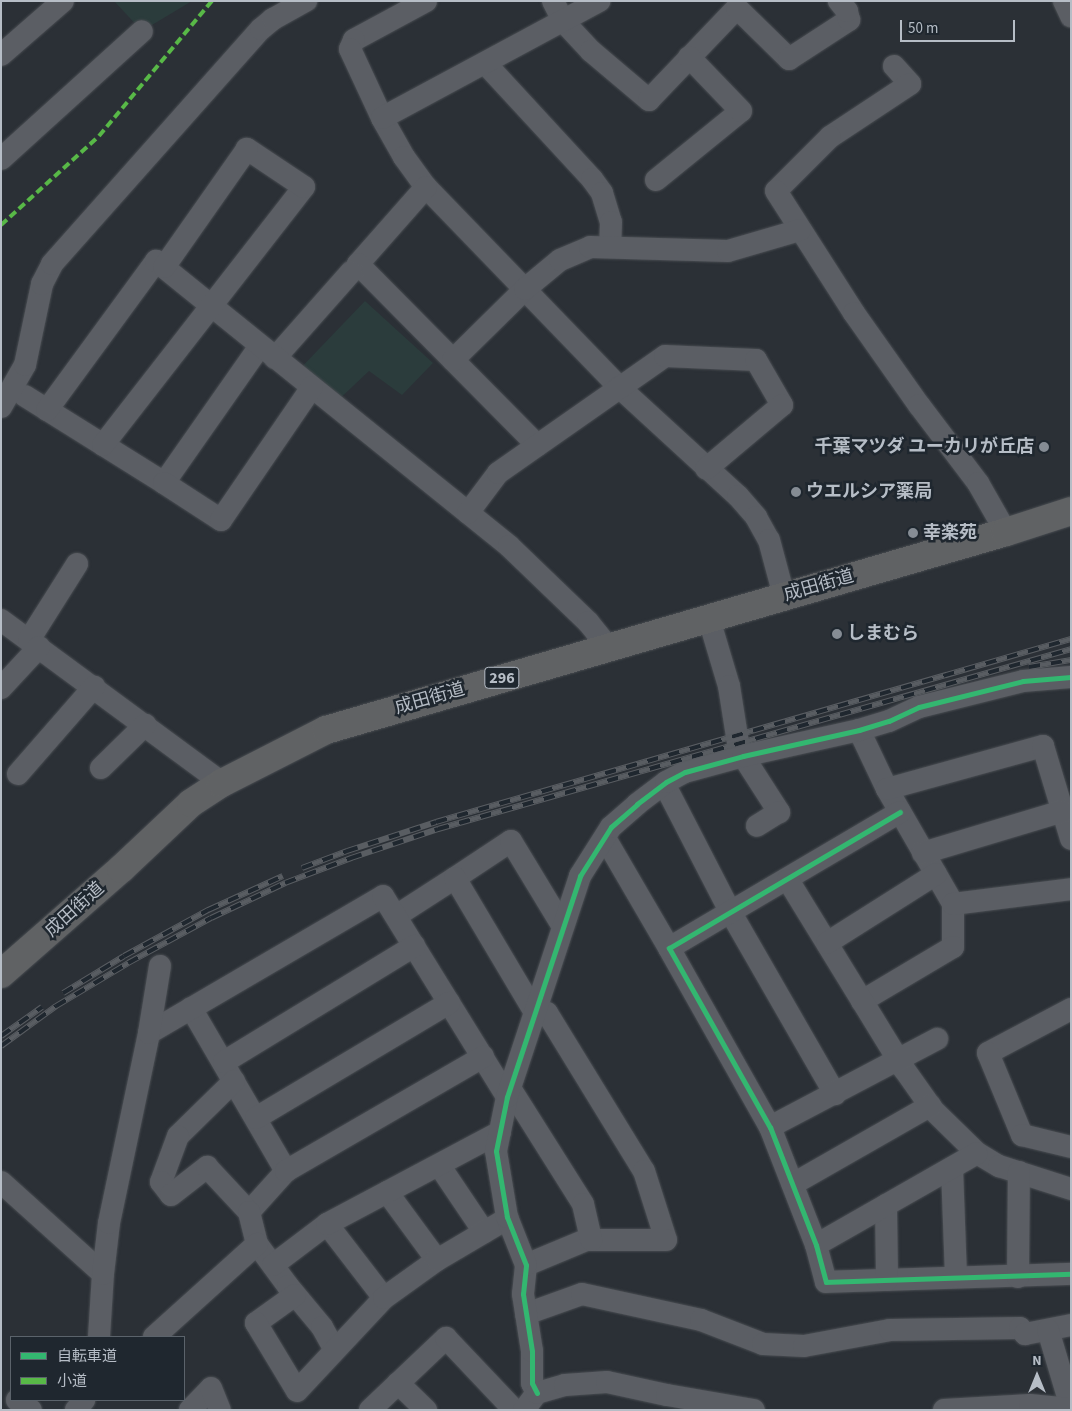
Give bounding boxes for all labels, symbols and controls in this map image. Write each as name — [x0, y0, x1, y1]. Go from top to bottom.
scale bar — [902, 10, 1017, 42]
text: 50 m — [908, 18, 938, 39]
place label: 千葉マツダ ユーカリが丘店 — [814, 436, 1034, 458]
marker: 千葉マツダ ユーカリが丘店 — [1038, 441, 1050, 453]
place label: ウエルシア薬局 — [806, 481, 932, 503]
marker: ウエルシア薬局 — [790, 486, 802, 498]
place label: 幸楽苑 — [923, 522, 977, 544]
marker: 幸楽苑 — [907, 527, 919, 539]
street label: 成田街道 — [781, 566, 857, 606]
place label: しまむら — [847, 623, 919, 645]
marker: しまむら — [831, 628, 843, 640]
road number: 296 — [483, 664, 521, 691]
street label: 成田街道 — [392, 679, 468, 719]
street label: 成田街道 — [41, 878, 109, 942]
legend — [10, 1336, 185, 1401]
text: 自転車道 — [57, 1346, 117, 1367]
north arrow — [1012, 1351, 1062, 1401]
text: N — [1032, 1351, 1042, 1371]
text: 小道 — [57, 1371, 87, 1392]

